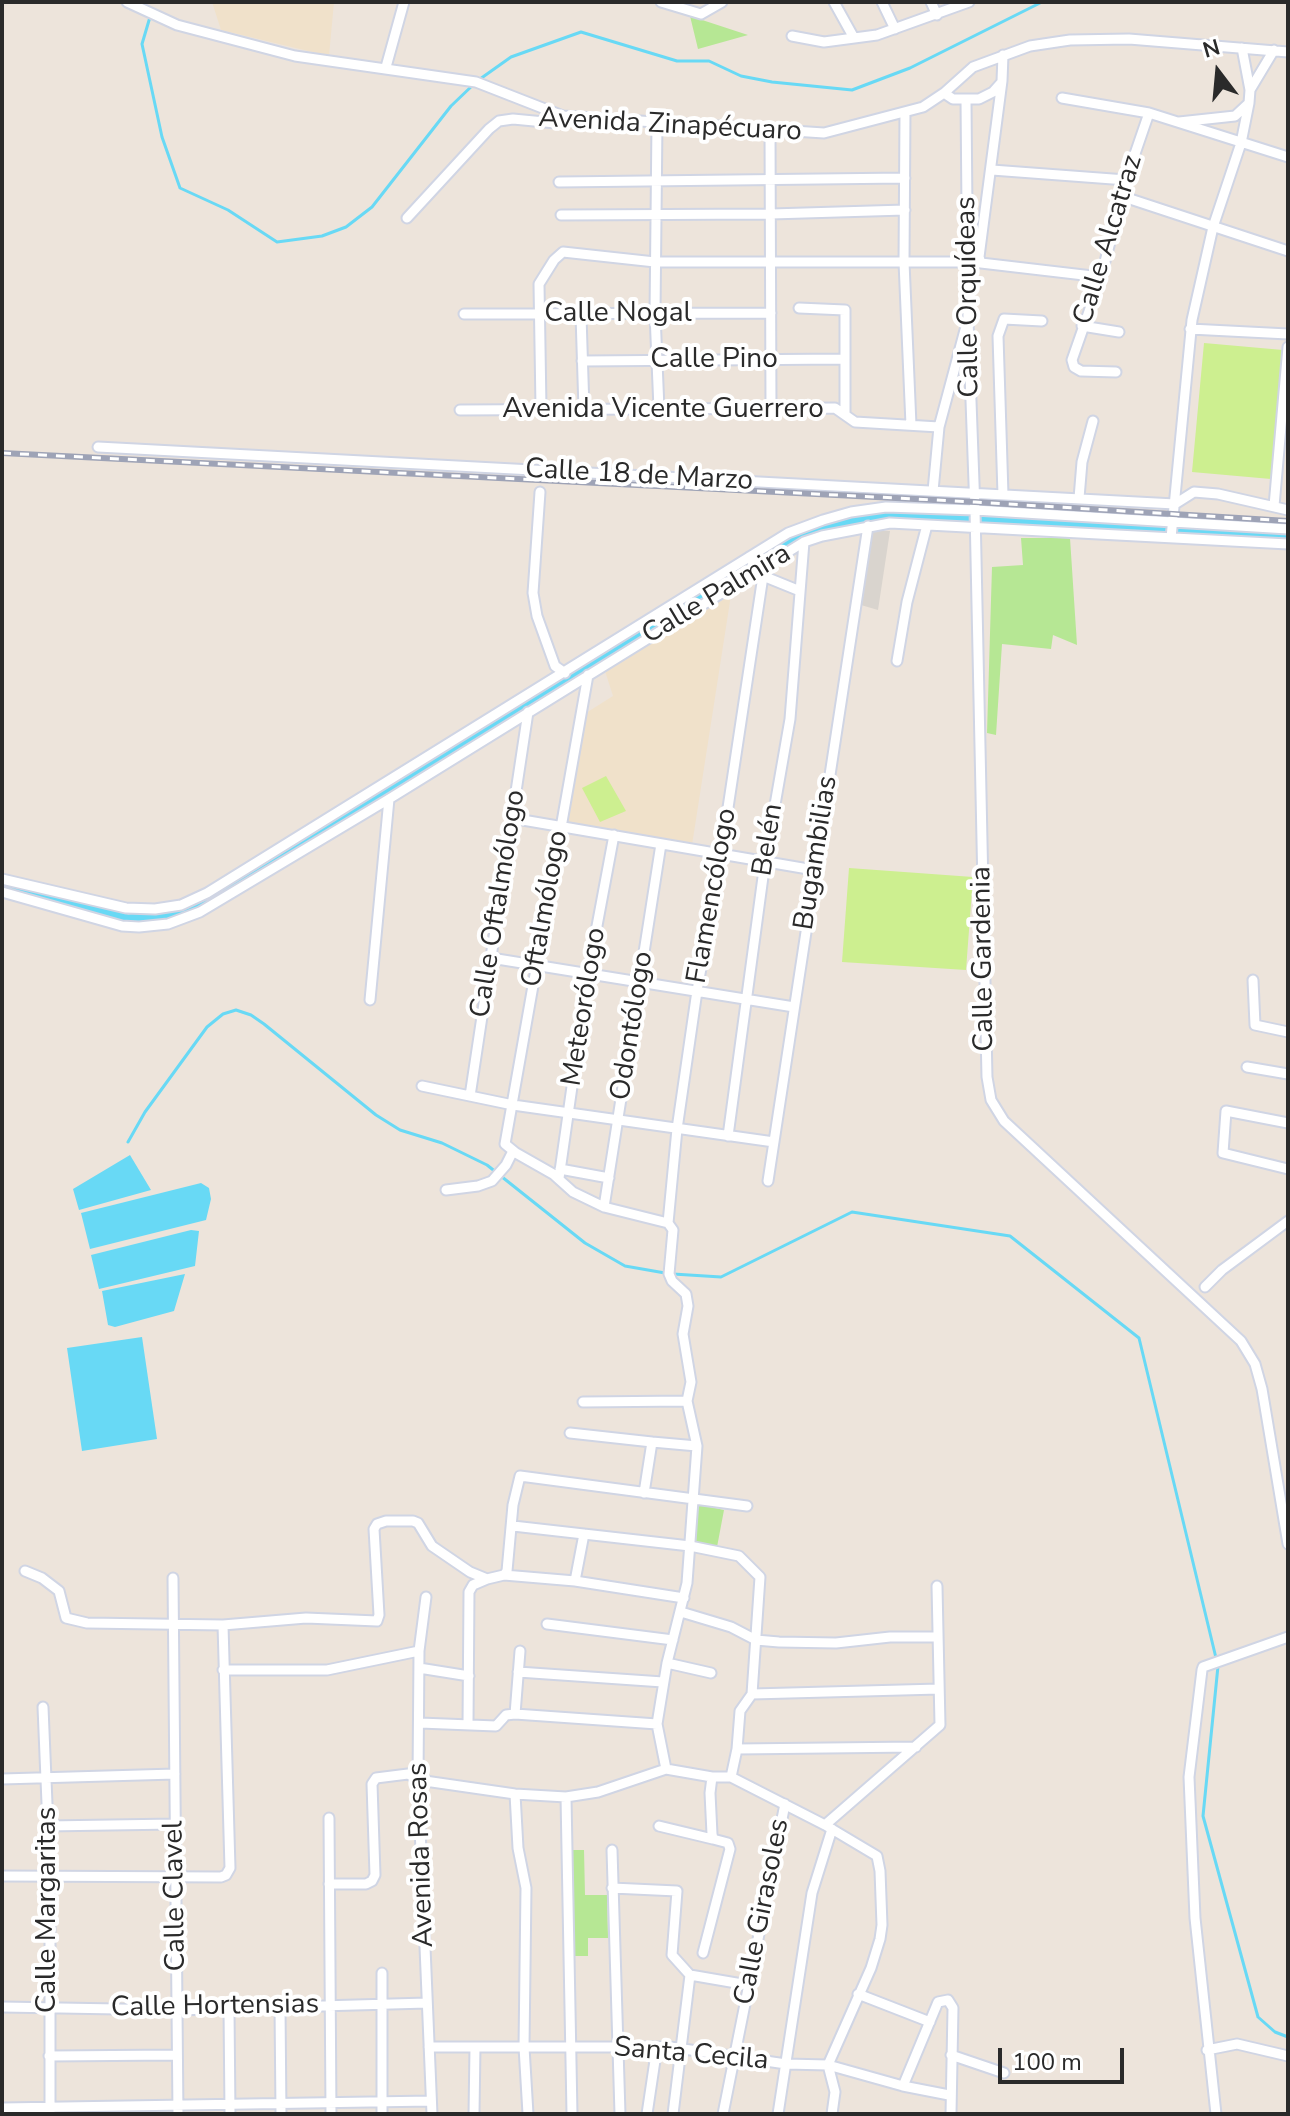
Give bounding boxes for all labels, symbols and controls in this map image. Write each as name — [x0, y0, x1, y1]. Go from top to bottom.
north arrow — [1178, 32, 1258, 112]
text: N — [1199, 32, 1223, 66]
street label: Avenida Zinapécuaro — [538, 102, 802, 150]
street label: Calle Alcatraz — [1067, 151, 1151, 329]
street label: Calle Orquídeas — [950, 196, 988, 398]
street label: Calle Nogal — [544, 297, 692, 331]
street label: Calle Pino — [650, 343, 778, 377]
street label: Avenida Vicente Guerrero — [502, 393, 824, 427]
street label: Calle 18 de Marzo — [524, 453, 754, 499]
street label: Calle Palmira — [637, 538, 797, 652]
street label: Bugambilias — [788, 773, 846, 933]
street label: Calle Oftalmólogo — [464, 788, 534, 1020]
street label: Belén — [747, 801, 791, 879]
street label: Flamencólogo — [681, 806, 745, 986]
street label: Oftalmólogo — [516, 828, 576, 990]
street label: Calle Gardenia — [966, 866, 1002, 1052]
street label: Meteorólogo — [556, 925, 614, 1089]
street label: Odontólogo — [605, 949, 661, 1103]
street label: Avenida Rosas — [402, 1762, 442, 1948]
street label: Calle Margaritas — [31, 1807, 65, 2013]
street label: Calle Girasoles — [728, 1816, 798, 2008]
street label: Calle Clavel — [158, 1820, 194, 1972]
street label: Calle Hortensias — [111, 1988, 319, 2026]
street label: Santa Cecila — [612, 2032, 770, 2078]
scale bar — [1002, 2032, 1128, 2082]
text: 100 m — [1012, 2046, 1082, 2078]

